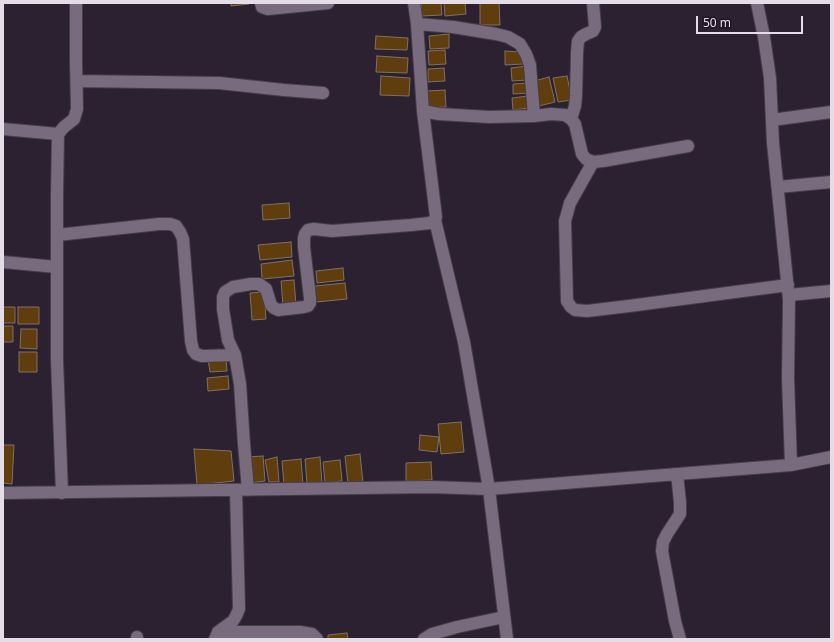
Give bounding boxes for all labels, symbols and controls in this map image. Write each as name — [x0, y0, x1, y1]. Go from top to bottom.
scale bar — [698, 8, 805, 34]
text: 50 m — [703, 14, 731, 31]

